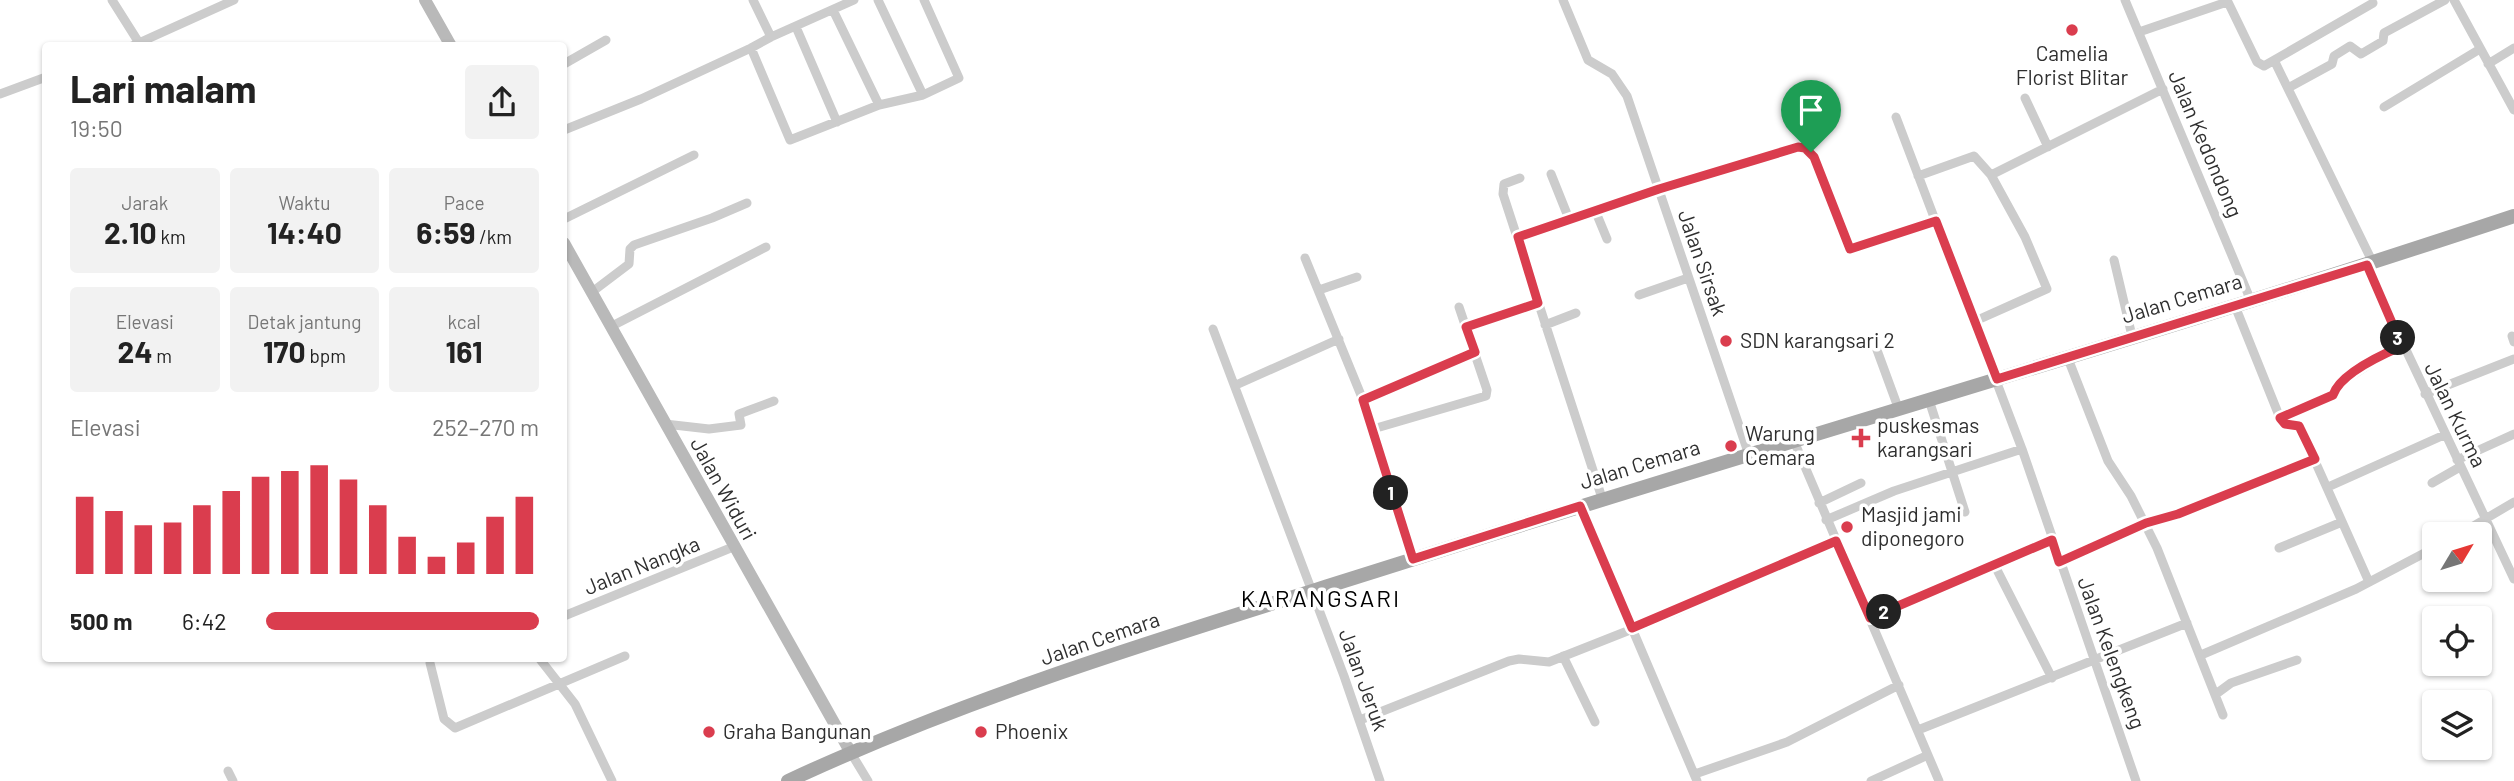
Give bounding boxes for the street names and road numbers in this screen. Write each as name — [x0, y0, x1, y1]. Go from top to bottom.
street label: Jalan Kedondong — [2164, 66, 2249, 221]
street label: Jalan Sirsak — [1674, 206, 1733, 319]
street label: Jalan Cemara — [2118, 267, 2245, 328]
street label: Jalan Kurma — [2420, 358, 2493, 471]
street label: Jalan Widuri — [686, 433, 763, 544]
street label: Jalan Cemara — [1576, 433, 1703, 494]
street label: Jalan Nangka — [580, 530, 703, 599]
street label: Jalan Kelengkeng — [2073, 573, 2152, 732]
street label: Jalan Cemara — [1037, 606, 1162, 670]
street label: Jalan Jeruk — [1334, 625, 1394, 734]

